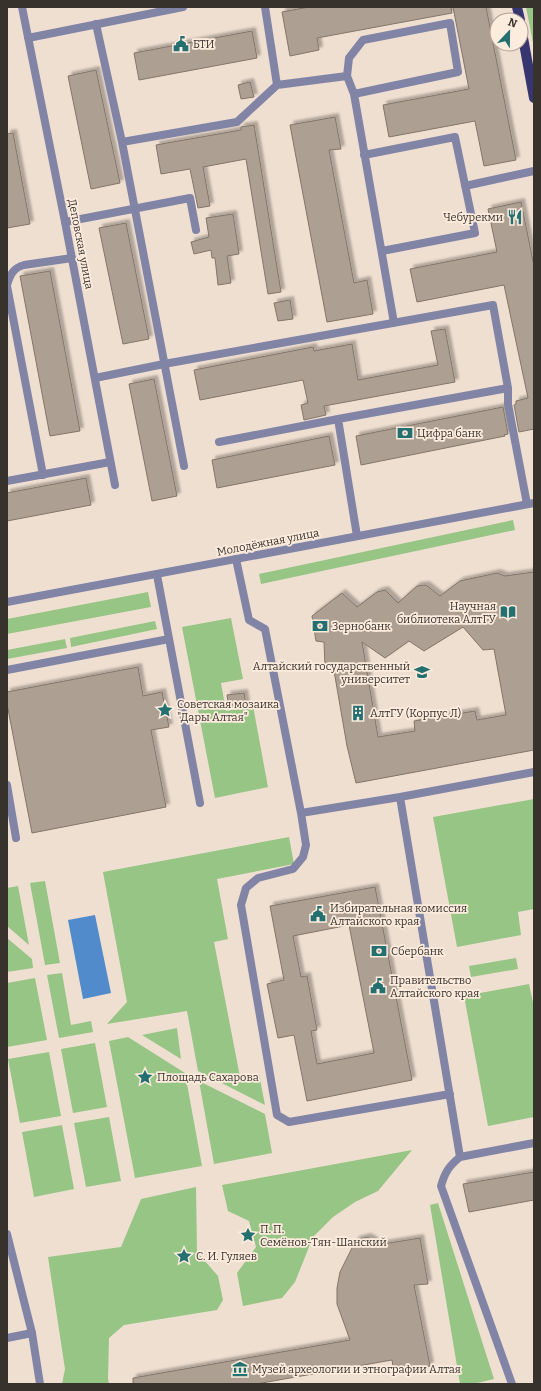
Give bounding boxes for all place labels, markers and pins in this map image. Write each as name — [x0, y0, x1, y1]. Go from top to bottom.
public building icon: БТИ — [172, 35, 190, 53]
place label: БТИ — [193, 38, 214, 51]
restaurant icon: Чебурекми — [506, 208, 524, 226]
place label: Чебурекми — [443, 211, 503, 224]
bank icon: Цифра банк — [396, 424, 414, 442]
place label: Цифра банк — [417, 427, 482, 440]
place label: Научная библиотека АлтГУ — [397, 600, 497, 626]
library icon: Научная библиотека АлтГУ — [499, 603, 517, 621]
bank icon: Зернобанк — [311, 617, 329, 635]
place label: Зернобанк — [332, 620, 391, 633]
place label: Алтайский государственный университет — [253, 660, 410, 686]
school or university icon: Алтайский государственный университет — [413, 663, 431, 681]
place label: Советская мозаика "Дары Алтая" — [177, 698, 279, 724]
place icon: Советская мозаика "Дары Алтая" — [156, 701, 174, 719]
building icon: АлтГУ (Корпус Л) — [349, 704, 367, 722]
place label: АлтГУ (Корпус Л) — [370, 707, 461, 720]
place label: Избирательная комиссия Алтайского края — [330, 902, 467, 928]
public building icon: Избирательная комиссия Алтайского края — [309, 905, 327, 923]
bank icon: Сбербанк — [370, 942, 388, 960]
place label: Сбербанк — [391, 945, 444, 958]
place label: Правительство Алтайского края — [390, 974, 479, 1000]
public building icon: Правительство Алтайского края — [369, 977, 387, 995]
place icon: Площадь Сахарова — [136, 1068, 154, 1086]
place label: Площадь Сахарова — [157, 1071, 259, 1084]
place label: П. П. Семёнов-Тян-Шанский — [260, 1223, 387, 1249]
place icon: П. П. Семёнов-Тян-Шанский — [239, 1226, 257, 1244]
place icon: С. И. Гуляев — [175, 1247, 193, 1265]
place label: С. И. Гуляев — [196, 1250, 257, 1263]
museum icon: Музей археологии и этнографии Алтая — [231, 1360, 249, 1378]
place label: Музей археологии и этнографии Алтая — [252, 1363, 461, 1376]

